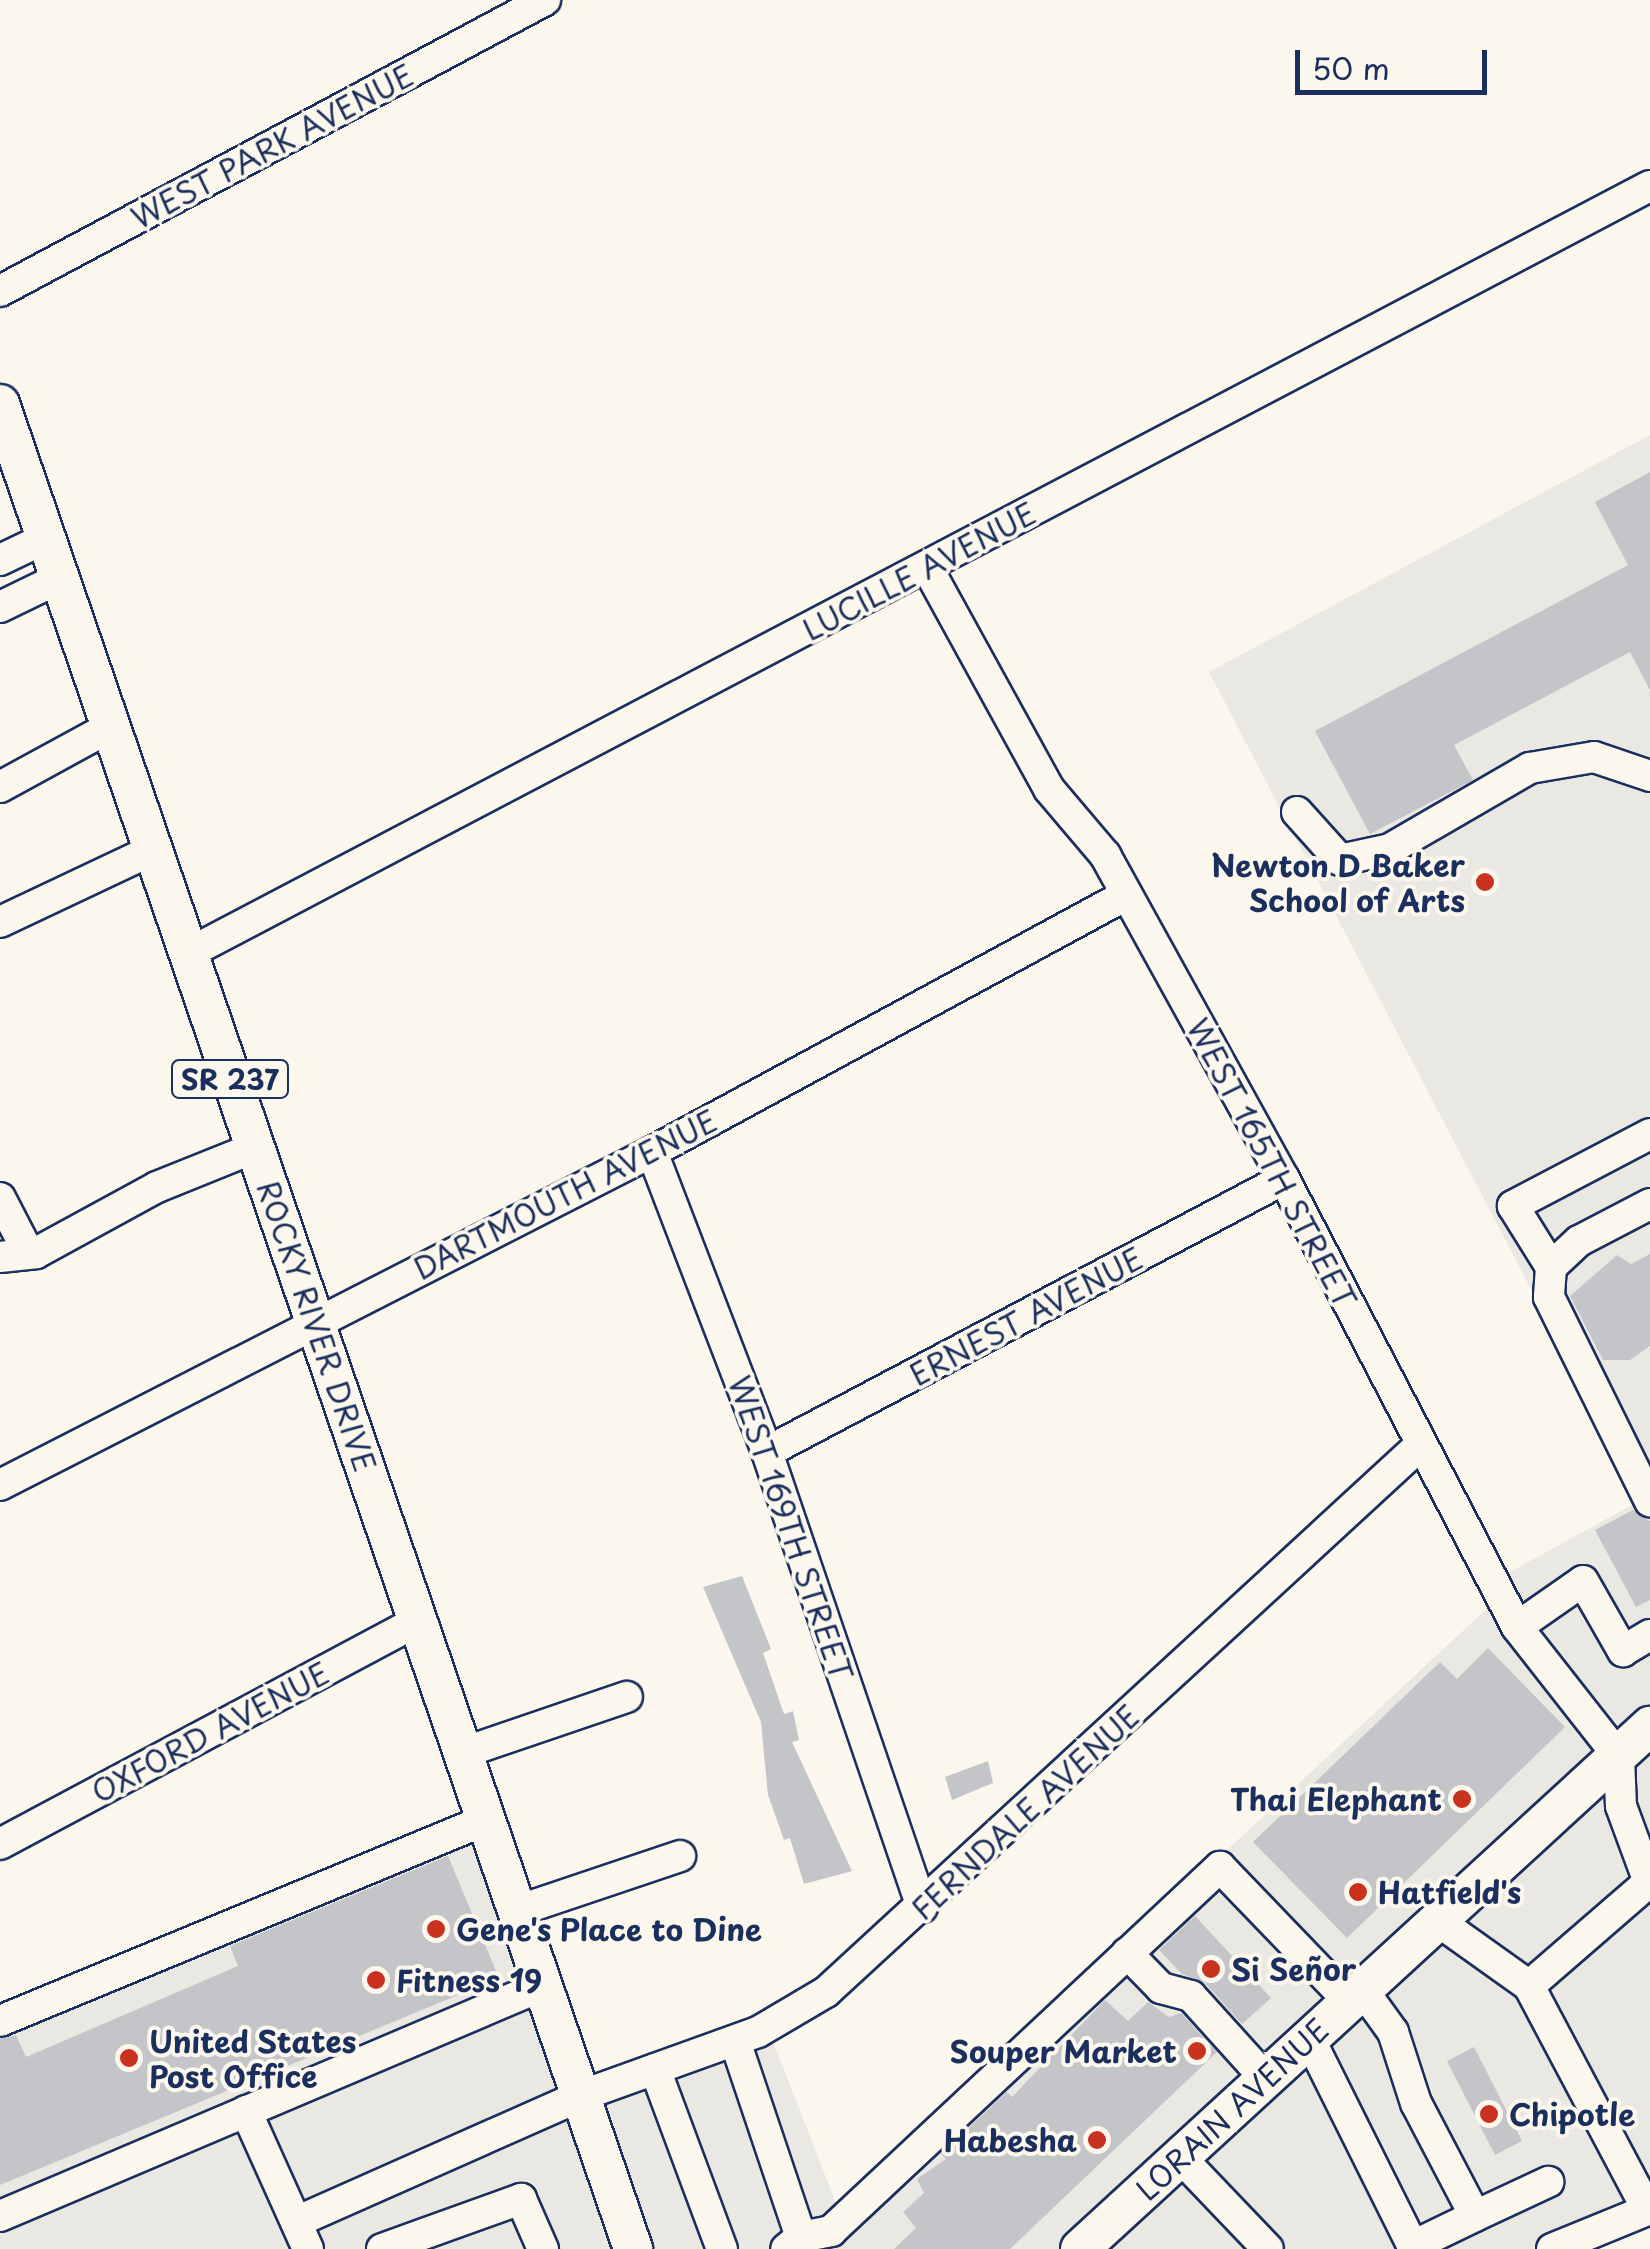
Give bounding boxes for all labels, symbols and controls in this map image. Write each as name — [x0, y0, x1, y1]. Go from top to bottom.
scale bar — [1300, 30, 1492, 92]
text: 50 m — [1312, 45, 1390, 90]
street label: WEST PARK AVENUE — [124, 56, 420, 236]
street label: LUCILLE AVENUE — [797, 495, 1041, 647]
place label: Newton D Baker School of Arts — [1209, 847, 1465, 918]
marker: Newton D Baker School of Arts — [1474, 871, 1496, 893]
street label: WEST 165TH STREET — [1181, 1013, 1363, 1313]
road number: SR 237 — [170, 1056, 290, 1102]
street label: DARTMOUTH AVENUE — [408, 1102, 722, 1286]
street label: ROCKY RIVER DRIVE — [250, 1175, 384, 1477]
street label: ERNEST AVENUE — [905, 1240, 1147, 1392]
street label: WEST 169TH STREET — [722, 1372, 860, 1684]
street label: OXFORD AVENUE — [86, 1655, 334, 1809]
street label: FERNDALE AVENUE — [904, 1697, 1146, 1927]
place label: Thai Elephant — [1232, 1781, 1442, 1817]
marker: Thai Elephant — [1451, 1788, 1473, 1810]
place label: Hatfield's — [1378, 1874, 1521, 1910]
marker: Hatfield's — [1347, 1881, 1369, 1903]
place label: Gene's Place to Dine — [456, 1911, 763, 1947]
marker: Gene's Place to Dine — [425, 1918, 447, 1940]
place label: Si Señor — [1231, 1951, 1356, 1987]
marker: Si Señor — [1200, 1958, 1222, 1980]
place label: Fitness 19 — [396, 1962, 542, 1998]
marker: Fitness 19 — [365, 1969, 387, 1991]
street label: LORAIN AVENUE — [1128, 2011, 1336, 2207]
place label: United States Post Office — [149, 2023, 358, 2094]
place label: Souper Market — [948, 2033, 1177, 2069]
marker: Souper Market — [1186, 2040, 1208, 2062]
marker: United States Post Office — [118, 2047, 140, 2069]
place label: Chipotle — [1509, 2096, 1635, 2132]
marker: Chipotle — [1478, 2103, 1500, 2125]
place label: Habesha — [944, 2122, 1077, 2158]
marker: Habesha — [1086, 2129, 1108, 2151]

